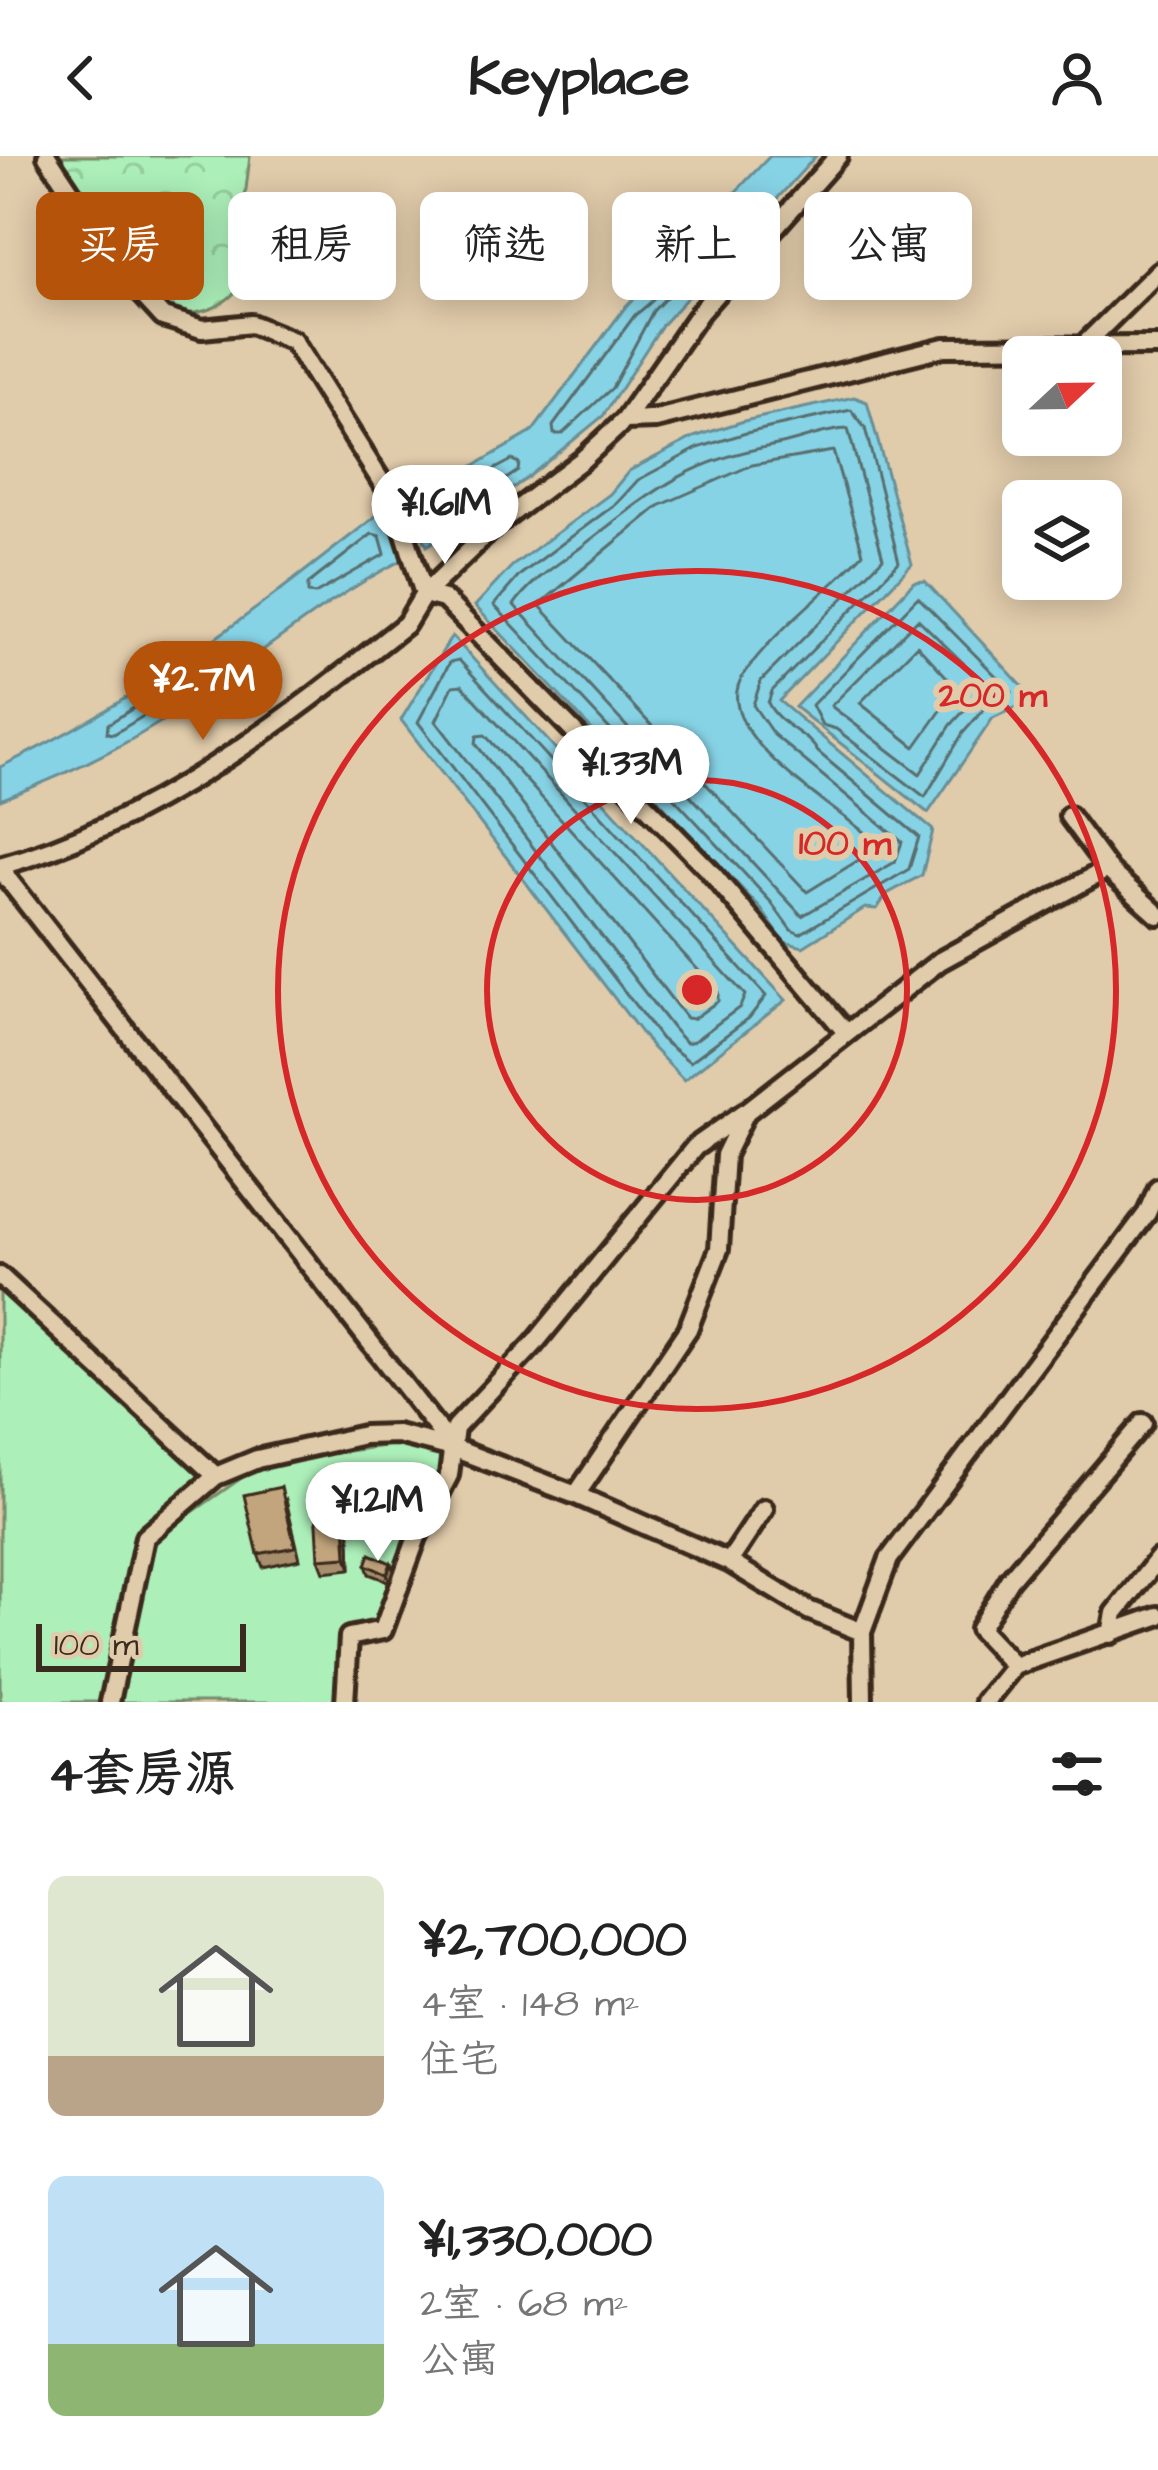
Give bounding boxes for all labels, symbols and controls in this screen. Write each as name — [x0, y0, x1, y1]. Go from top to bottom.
text: Keyplace — [469, 41, 689, 116]
icon: back — [48, 45, 114, 111]
icon: person — [1044, 45, 1110, 111]
chip: 买房 — [36, 192, 204, 300]
chip: 租房 — [228, 192, 396, 300]
chip: 筛选 — [420, 192, 588, 300]
chip: 新上 — [612, 192, 780, 300]
chip: 公寓 — [804, 192, 972, 300]
north arrow — [1002, 336, 1122, 456]
map controls — [1002, 336, 1122, 600]
pin: ¥1.61M — [347, 465, 543, 567]
text: ¥1.61M — [398, 477, 492, 531]
button: layers — [1002, 480, 1122, 600]
pin: ¥2.7M — [119, 641, 287, 743]
text: ¥2.7M — [151, 653, 255, 707]
text: 200 m — [938, 670, 1048, 721]
pin: ¥1.33M — [533, 725, 729, 827]
text: ¥1.33M — [579, 737, 683, 791]
text: 100 m — [799, 818, 892, 869]
centre of rings — [676, 969, 718, 1011]
pin: ¥1.21M — [280, 1462, 476, 1564]
text: ¥1.21M — [333, 1474, 423, 1528]
scale bar — [36, 1618, 246, 1671]
text: 100 m — [54, 1622, 139, 1668]
text: 4套房源 — [48, 1740, 236, 1811]
icon: filters — [1044, 1741, 1110, 1807]
text: ¥2,700,000 — [420, 1905, 687, 1976]
icon: home — [144, 1924, 288, 2068]
text: 4室 · 148 m² — [420, 1978, 640, 2032]
text: 住宅 — [420, 2034, 498, 2088]
text: ¥1,330,000 — [420, 2205, 653, 2276]
icon: home — [144, 2224, 288, 2368]
text: 2室 · 68 m² — [420, 2278, 628, 2332]
text: 公寓 — [420, 2334, 498, 2388]

